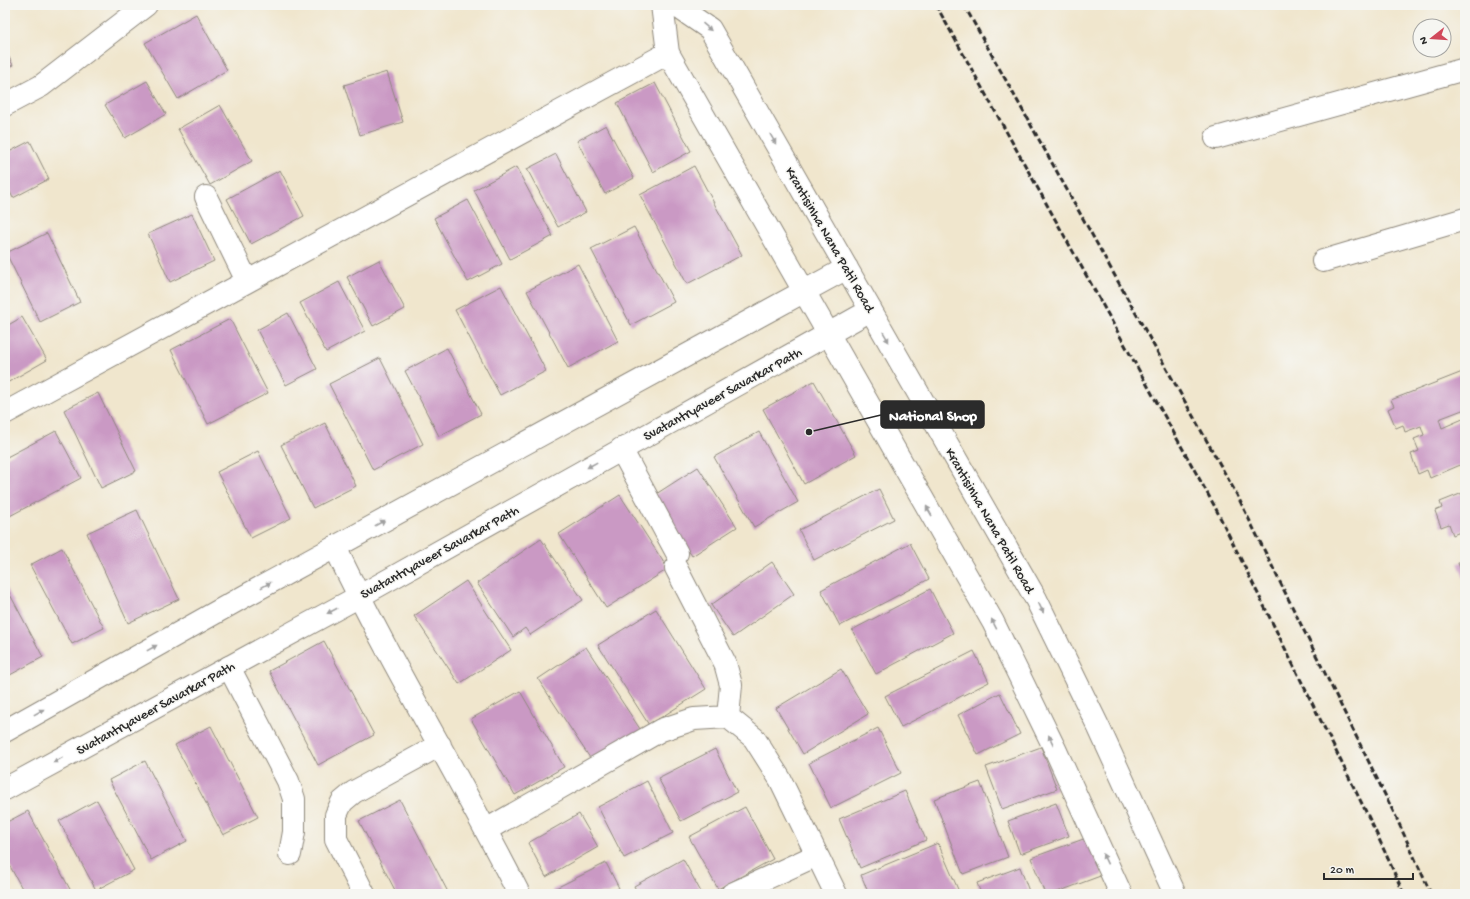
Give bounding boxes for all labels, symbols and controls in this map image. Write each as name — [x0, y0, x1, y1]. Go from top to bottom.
north arrow — [1412, 18, 1452, 58]
one-way arrow — [702, 23, 712, 32]
text: N — [1418, 35, 1431, 46]
one-way arrow — [770, 133, 777, 145]
street label: Krantisinha Nana Patil Road — [780, 164, 878, 318]
one-way arrow — [883, 331, 890, 342]
street label: Svatantryaveer Savarkar Path — [641, 344, 806, 446]
callout: National Shop — [881, 401, 984, 428]
text: National Shop — [889, 408, 978, 426]
street label: Krantisinha Nana Patil Road — [940, 445, 1038, 599]
one-way arrow — [586, 462, 598, 468]
street label: Svatantryaveer Savarkar Path — [358, 502, 523, 604]
one-way arrow — [926, 505, 933, 517]
one-way arrow — [374, 519, 386, 526]
one-way arrow — [260, 582, 272, 588]
one-way arrow — [1037, 602, 1044, 614]
one-way arrow — [327, 607, 338, 614]
one-way arrow — [990, 618, 997, 629]
one-way arrow — [146, 645, 158, 652]
street label: Svatantryaveer Savarkar Path — [74, 658, 239, 760]
one-way arrow — [33, 709, 45, 715]
one-way arrow — [1048, 735, 1054, 746]
one-way arrow — [53, 756, 64, 763]
one-way arrow — [1102, 853, 1108, 864]
scale bar — [1324, 855, 1413, 881]
text: 20 m — [1330, 864, 1355, 878]

